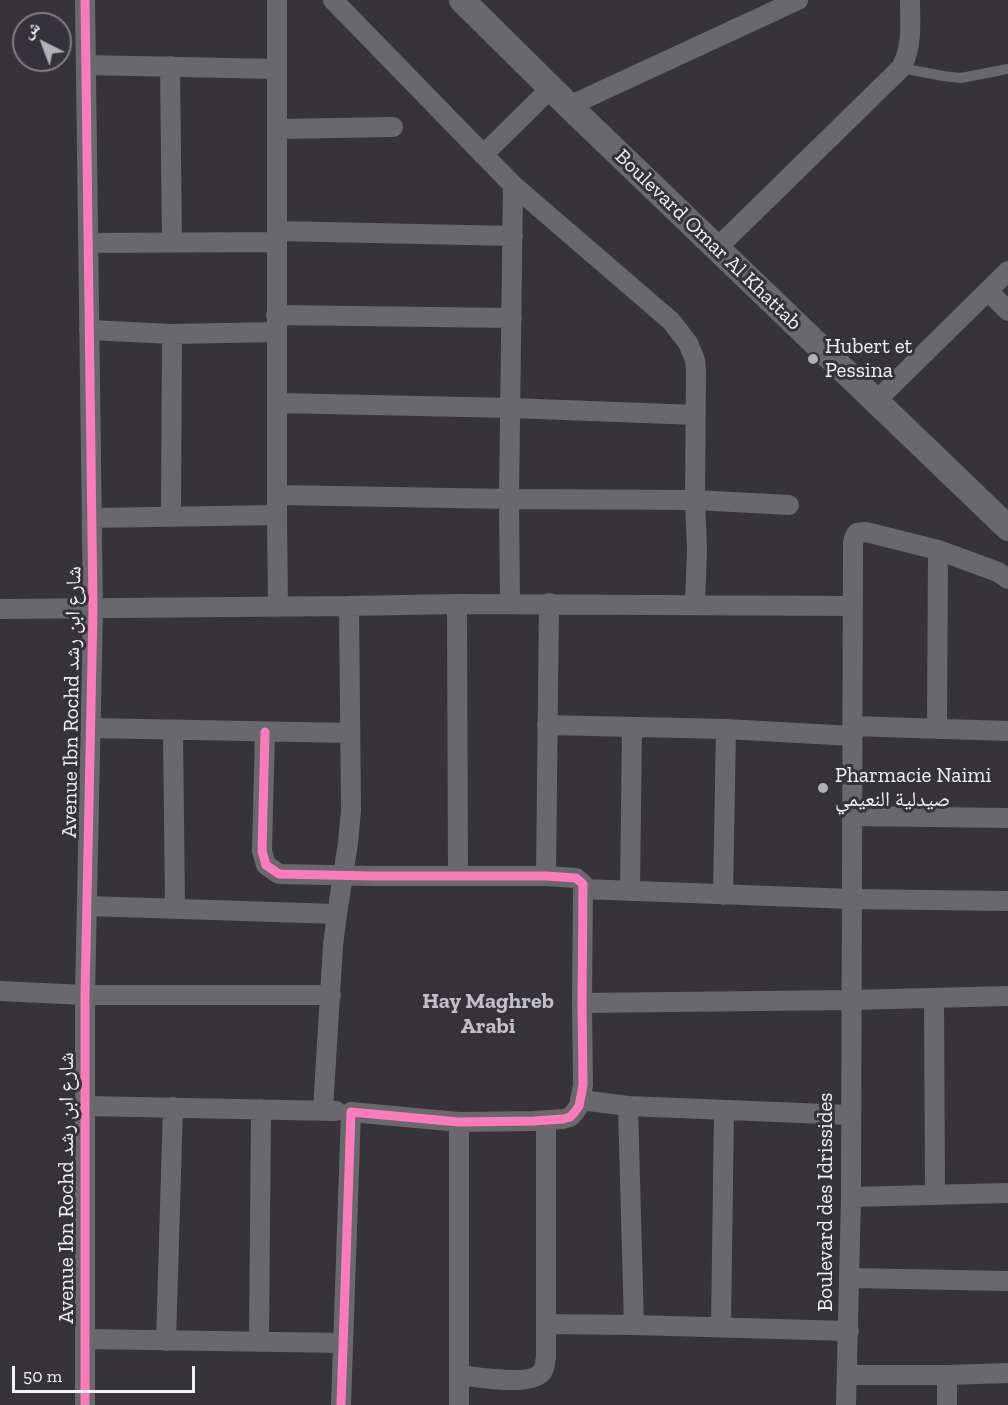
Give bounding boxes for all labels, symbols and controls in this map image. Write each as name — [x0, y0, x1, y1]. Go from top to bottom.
north arrow — [12, 12, 72, 72]
text: ش — [18, 17, 44, 42]
street label: Boulevard Omar Al Khattab — [609, 144, 807, 336]
place label: Hubert et Pessina — [825, 334, 912, 384]
marker: Hubert et Pessina — [806, 352, 820, 366]
street label: Avenue Ibn Rochd شارع ابن رشد — [57, 566, 87, 838]
place label: Pharmacie Naimi صيدلية النعيمي — [835, 763, 991, 813]
marker: Pharmacie Naimi صيدلية النعيمي — [816, 781, 830, 795]
district label: Hay Maghreb Arabi — [422, 989, 554, 1040]
street label: Avenue Ibn Rochd شارع ابن رشد — [54, 1052, 80, 1324]
street label: Boulevard des Idrissides — [813, 1092, 839, 1312]
scale bar — [15, 1354, 198, 1392]
text: 50 m — [23, 1365, 62, 1387]

